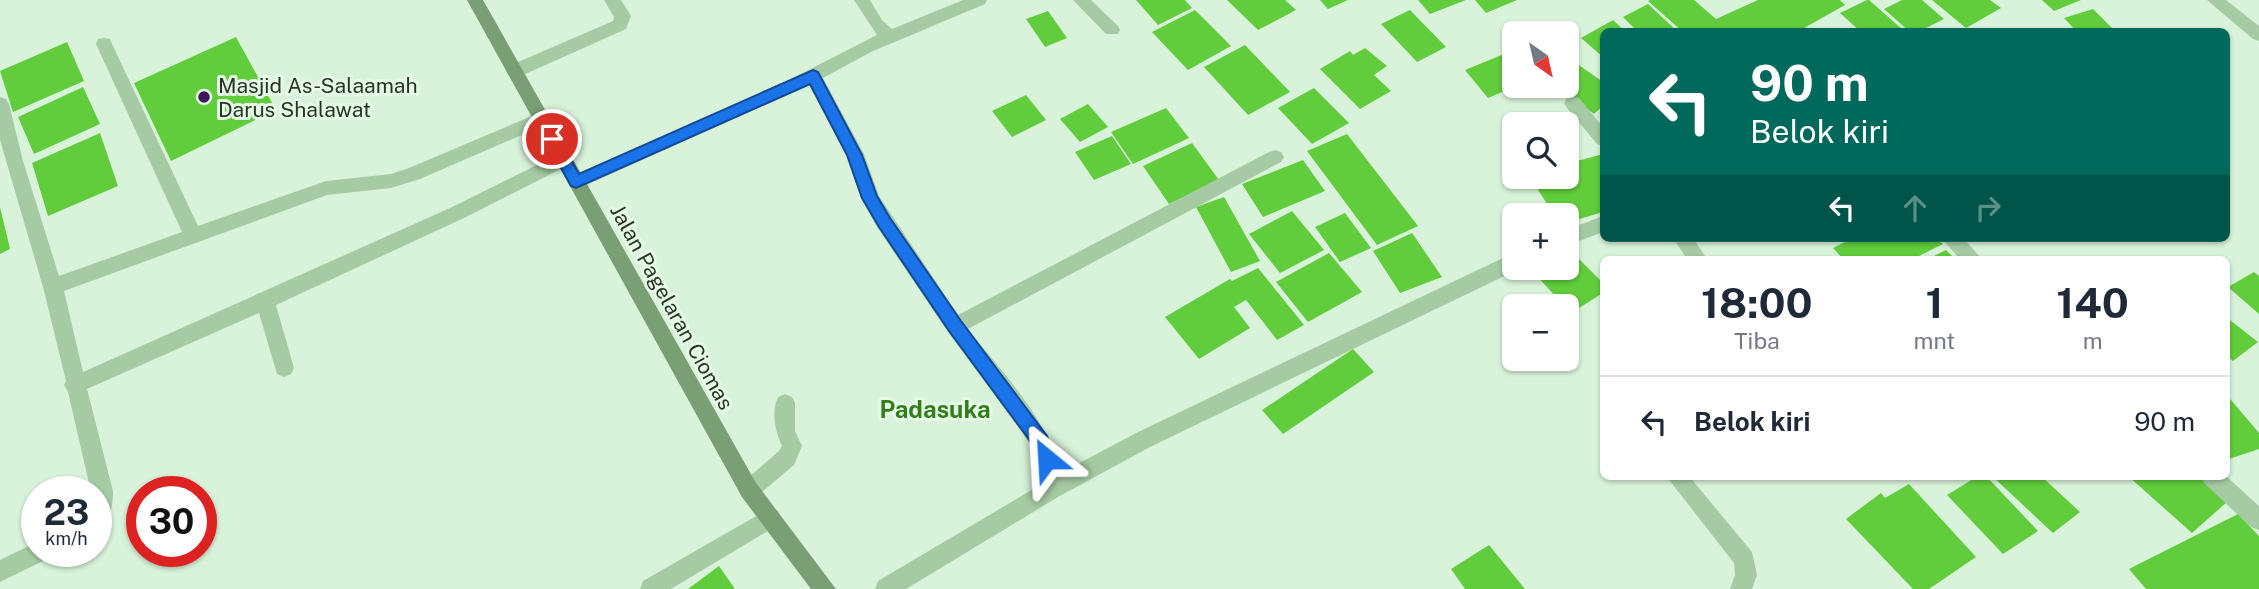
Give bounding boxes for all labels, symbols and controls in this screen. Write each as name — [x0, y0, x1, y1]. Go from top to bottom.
north arrow — [1502, 21, 1578, 98]
map controls — [1502, 21, 1579, 371]
text: 90 m — [1750, 54, 1869, 112]
icon: left — [1635, 56, 1726, 147]
place label: Masjid As-Salaamah Darus Shalawat — [218, 73, 418, 122]
marker: Masjid As-Salaamah Darus Shalawat — [196, 89, 212, 105]
pin — [522, 109, 582, 169]
button: search — [1502, 112, 1579, 189]
text: Belok kiri — [1750, 113, 1889, 150]
icon: arrive — [533, 120, 571, 158]
icon: left — [1823, 189, 1861, 227]
icon: ahead — [1896, 189, 1934, 227]
icon: right — [1969, 189, 2007, 227]
street label: Jalan Pagelaran Ciomas — [605, 200, 739, 414]
button: + — [1502, 203, 1579, 280]
text: 18:00 — [1701, 278, 1813, 327]
text: 1 — [1925, 278, 1943, 327]
text: 140 — [2056, 278, 2129, 327]
button: − — [1502, 294, 1579, 371]
text: Tiba — [1734, 327, 1780, 354]
text: mnt — [1914, 327, 1955, 354]
text: m — [2083, 327, 2103, 354]
district label: Padasuka — [879, 395, 991, 423]
icon: left — [1635, 403, 1673, 441]
text: Belok kiri — [1694, 406, 1810, 437]
text: 90 m — [2134, 406, 2195, 437]
position arrow — [1010, 422, 1084, 496]
speed limit sign: 30 — [126, 476, 217, 567]
text: 23 — [44, 492, 89, 533]
text: km/h — [45, 528, 88, 549]

